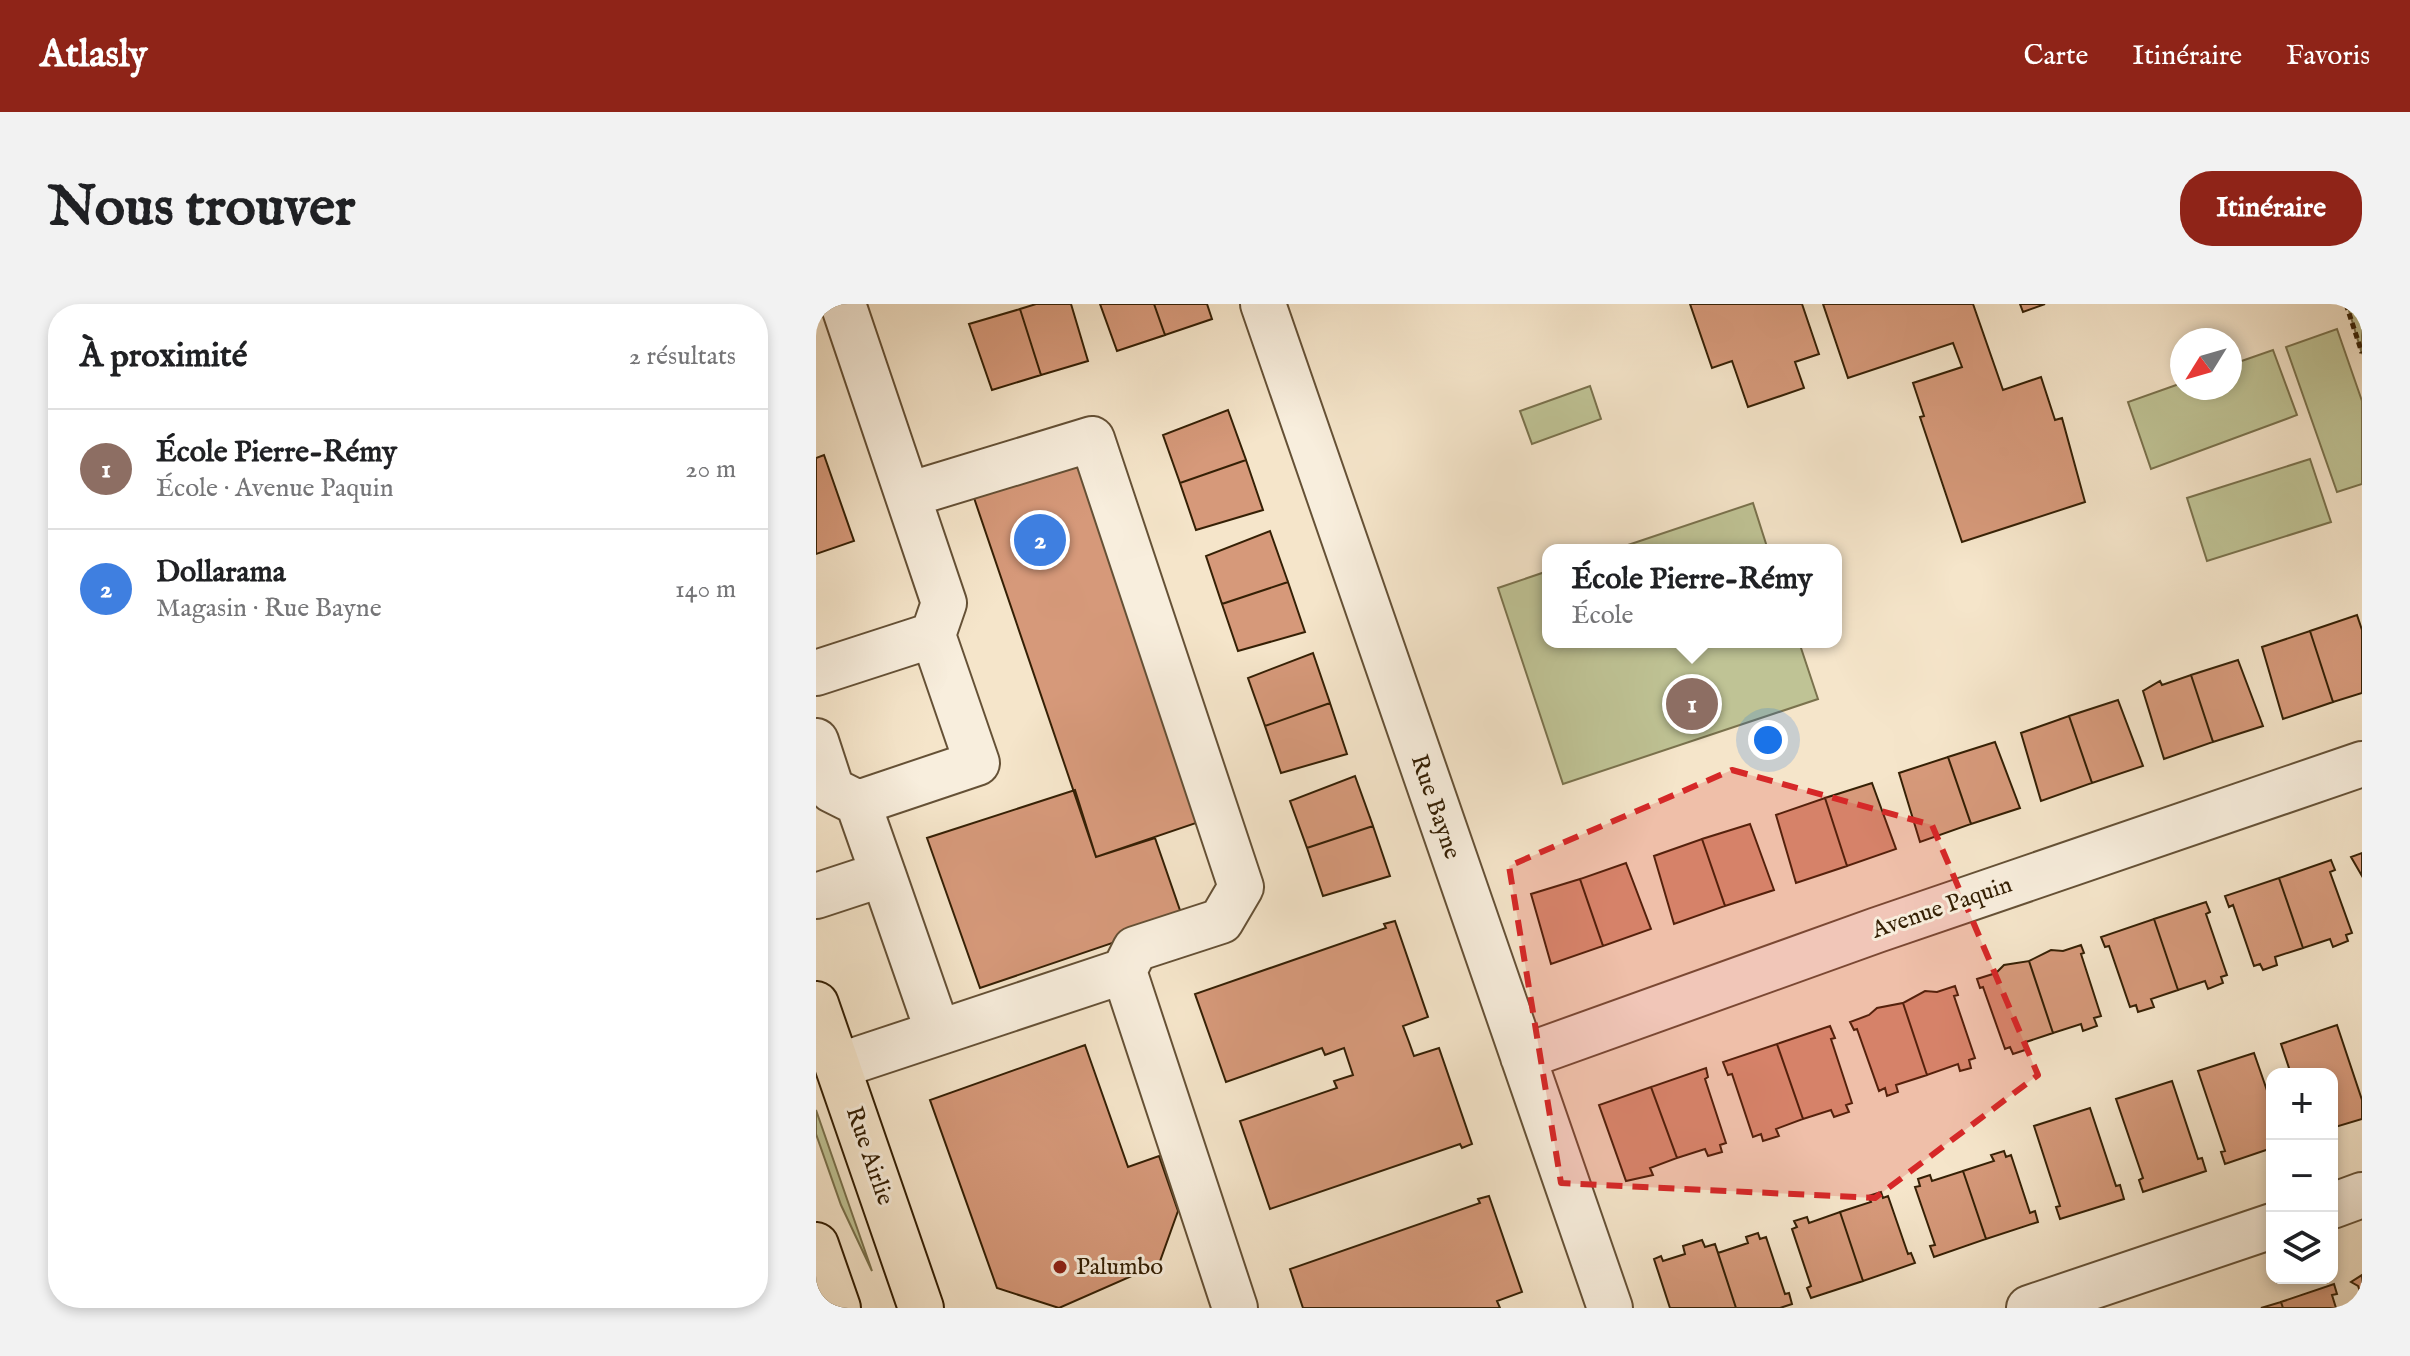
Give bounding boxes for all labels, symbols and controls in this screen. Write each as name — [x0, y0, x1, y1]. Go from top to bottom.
text: Atlasly — [40, 32, 148, 80]
text: Carte — [2023, 39, 2088, 74]
text: Itinéraire — [2132, 39, 2242, 74]
text: Favoris — [2286, 39, 2370, 74]
button: Itinéraire — [2180, 171, 2362, 246]
text: Nous trouver — [48, 173, 355, 244]
north arrow — [2170, 328, 2242, 400]
text: À proximité — [80, 335, 247, 378]
text: 2 résultats — [629, 340, 736, 373]
text: École Pierre-Rémy — [156, 434, 397, 472]
text: 1 — [101, 453, 111, 486]
text: 20 m — [685, 453, 736, 486]
text: École · Avenue Paquin — [156, 472, 393, 505]
pin: 2 — [1014, 510, 1066, 570]
popup — [1542, 544, 1842, 648]
text: Dollarama — [156, 554, 286, 592]
text: École Pierre-Rémy — [1572, 561, 1813, 599]
text: 2 — [100, 573, 112, 606]
text: 140 m — [675, 573, 736, 606]
text: Magasin · Rue Bayne — [156, 592, 382, 625]
text: École — [1572, 599, 1634, 632]
pin: 1 — [1666, 674, 1718, 734]
your location — [1748, 720, 1788, 760]
street label: Rue Bayne — [1403, 751, 1467, 863]
street label: Avenue Paquin — [1867, 869, 2016, 947]
map controls — [2266, 1068, 2338, 1284]
button: + — [2266, 1068, 2338, 1140]
street label: Rue Airlie — [838, 1103, 900, 1209]
button: − — [2266, 1140, 2338, 1212]
button: layers — [2266, 1212, 2338, 1284]
place label: Palumbo — [1076, 1252, 1163, 1283]
marker: Palumbo — [1051, 1258, 1069, 1276]

